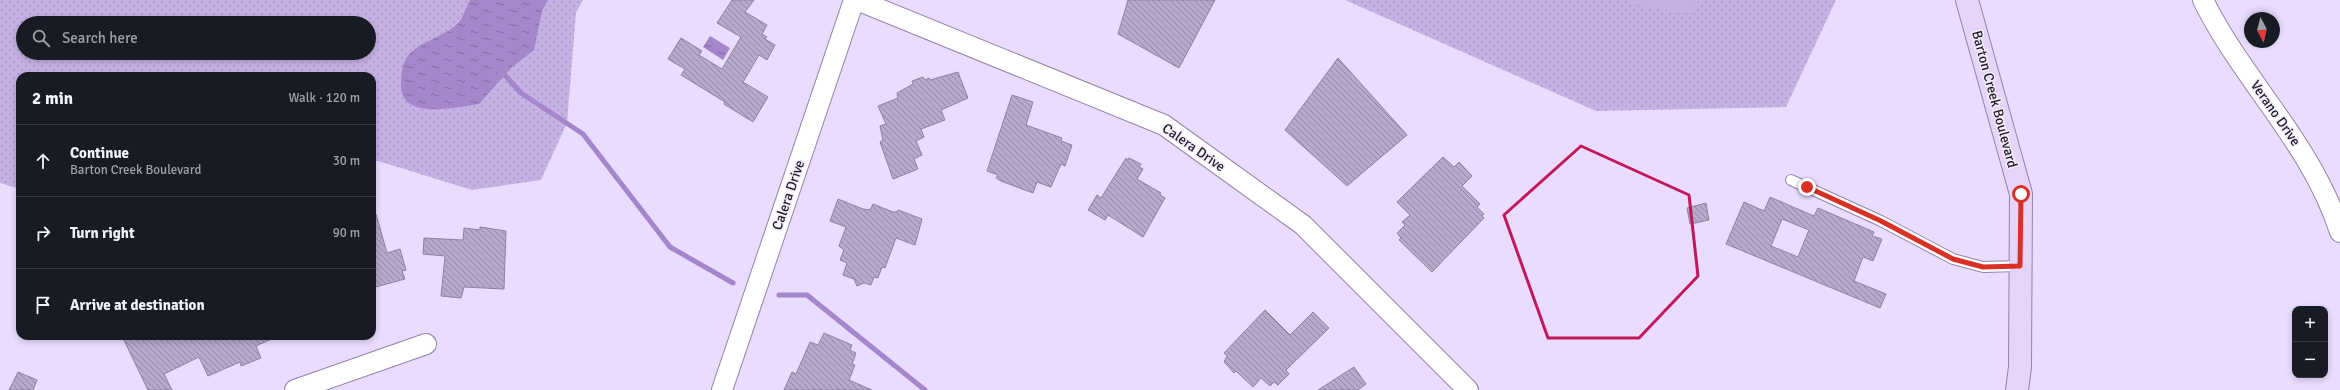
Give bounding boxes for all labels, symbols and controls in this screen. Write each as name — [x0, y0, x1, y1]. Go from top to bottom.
north arrow — [2244, 12, 2280, 48]
search box — [16, 16, 376, 60]
icon: search — [30, 27, 52, 49]
text: Search here — [62, 29, 138, 47]
street label: Barton Creek Boulevard — [1968, 29, 2021, 170]
street label: Verano Drive — [2247, 77, 2304, 149]
text: 2 min — [32, 88, 73, 109]
text: Walk · 120 m — [289, 90, 360, 106]
street label: Calera Drive — [1159, 120, 1228, 175]
text: Continue — [70, 144, 129, 162]
icon: ahead — [32, 150, 54, 172]
text: 30 m — [333, 153, 360, 169]
street label: Calera Drive — [769, 158, 808, 232]
text: Barton Creek Boulevard — [70, 162, 201, 178]
route end — [1798, 178, 1816, 196]
route start — [2012, 185, 2030, 203]
icon: right — [32, 222, 54, 244]
text: Turn right — [70, 224, 135, 242]
text: 90 m — [333, 225, 360, 241]
icon: arrive — [32, 294, 54, 316]
text: Arrive at destination — [70, 296, 205, 314]
map controls — [2292, 306, 2328, 378]
button: + — [2292, 306, 2328, 342]
button: − — [2292, 342, 2328, 378]

